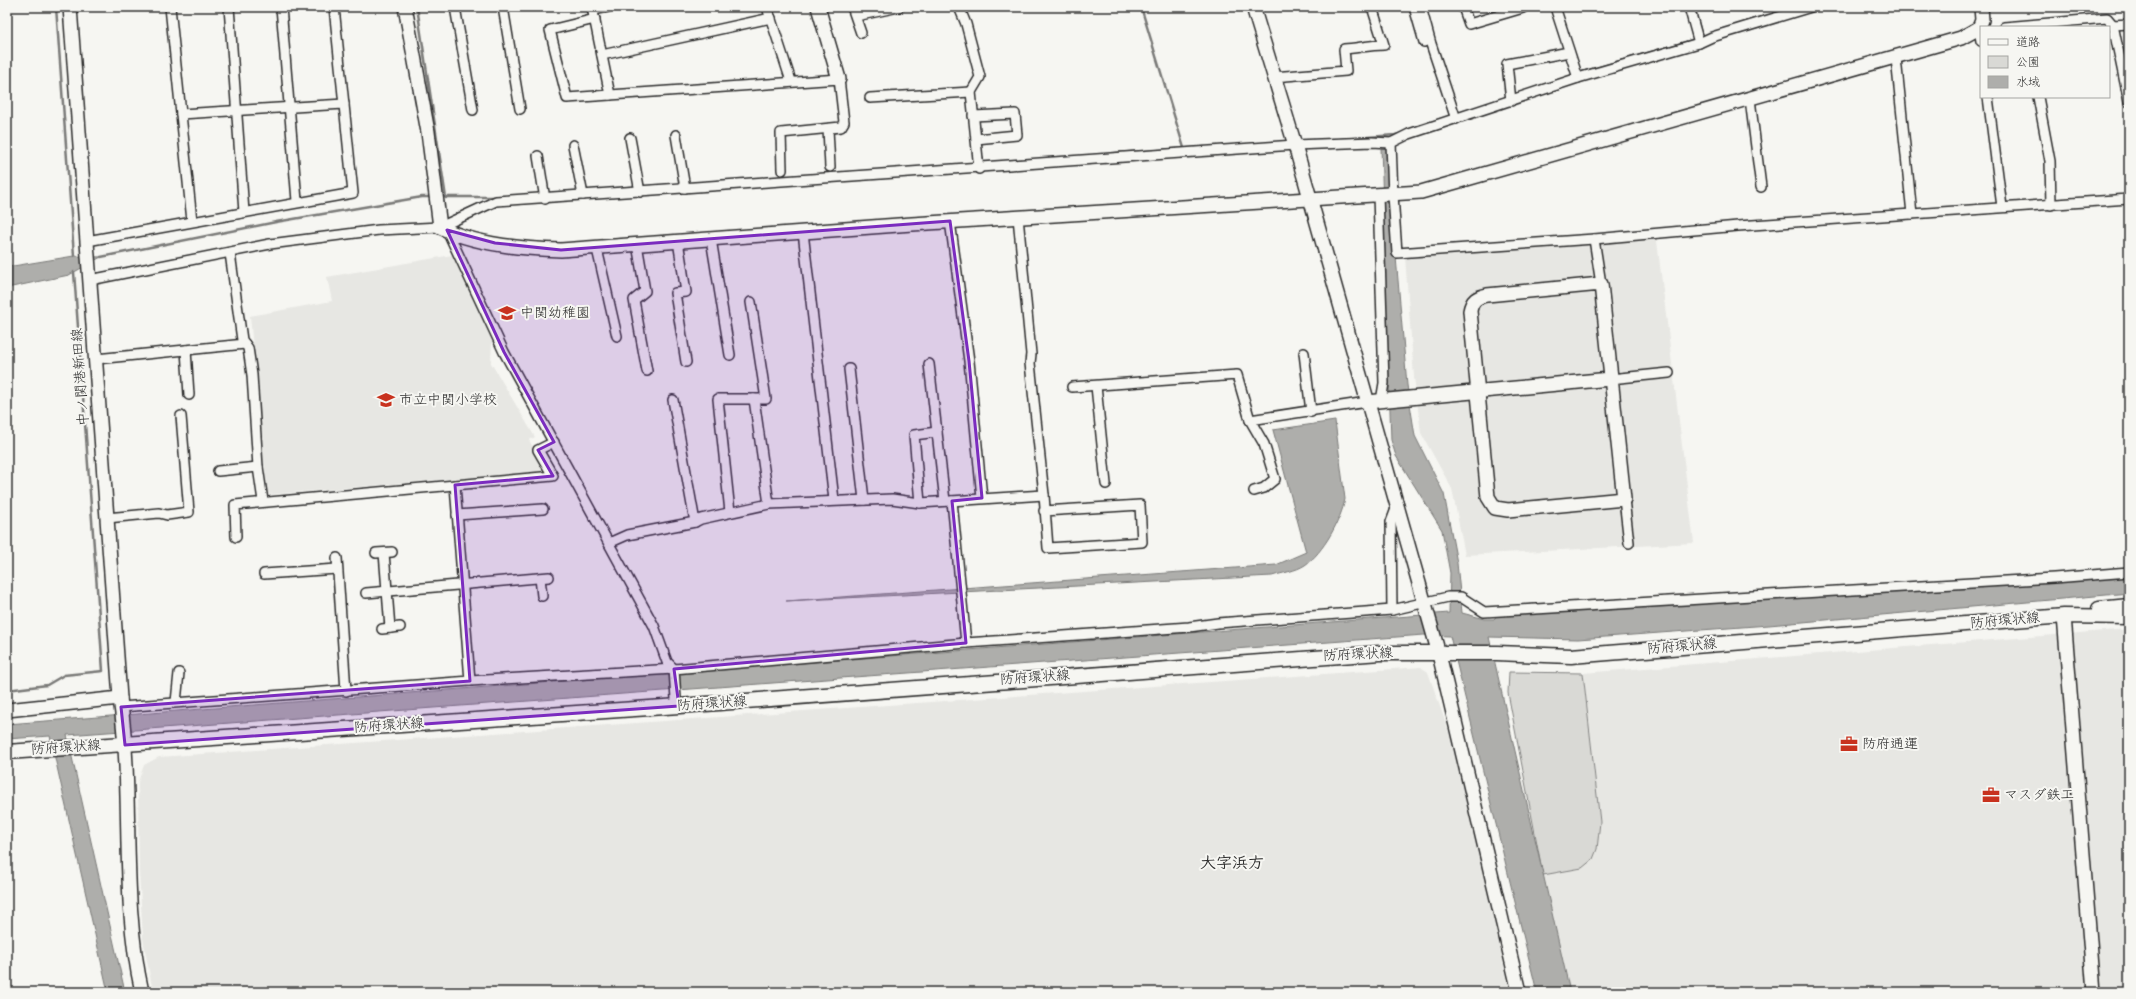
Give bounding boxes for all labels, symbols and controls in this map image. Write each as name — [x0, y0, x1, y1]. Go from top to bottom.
legend — [1980, 26, 2110, 98]
text: 道路 — [2016, 34, 2040, 52]
text: 公園 — [2016, 54, 2040, 72]
text: 水域 — [2016, 74, 2040, 92]
school or university icon: 中関幼稚園 — [497, 303, 517, 323]
place label: 中関幼稚園 — [520, 303, 590, 324]
street label: 中ノ関港新田線 — [67, 327, 95, 427]
school or university icon: 市立中関小学校 — [376, 390, 396, 410]
place label: 市立中関小学校 — [399, 390, 497, 411]
street label: 防府環状線 — [1969, 607, 2041, 635]
street label: 防府環状線 — [1646, 633, 1718, 661]
street label: 防府環状線 — [1322, 643, 1394, 667]
street label: 防府環状線 — [999, 665, 1071, 691]
street label: 防府環状線 — [676, 691, 748, 717]
street label: 防府環状線 — [353, 713, 425, 739]
office icon: 防府通運 — [1839, 734, 1859, 754]
place label: 防府通運 — [1862, 734, 1918, 755]
street label: 防府環状線 — [30, 735, 102, 761]
office icon: マスダ鉄工 — [1981, 785, 2001, 805]
place label: マスダ鉄工 — [2004, 785, 2074, 806]
district label: 大字浜方 — [1200, 852, 1264, 876]

